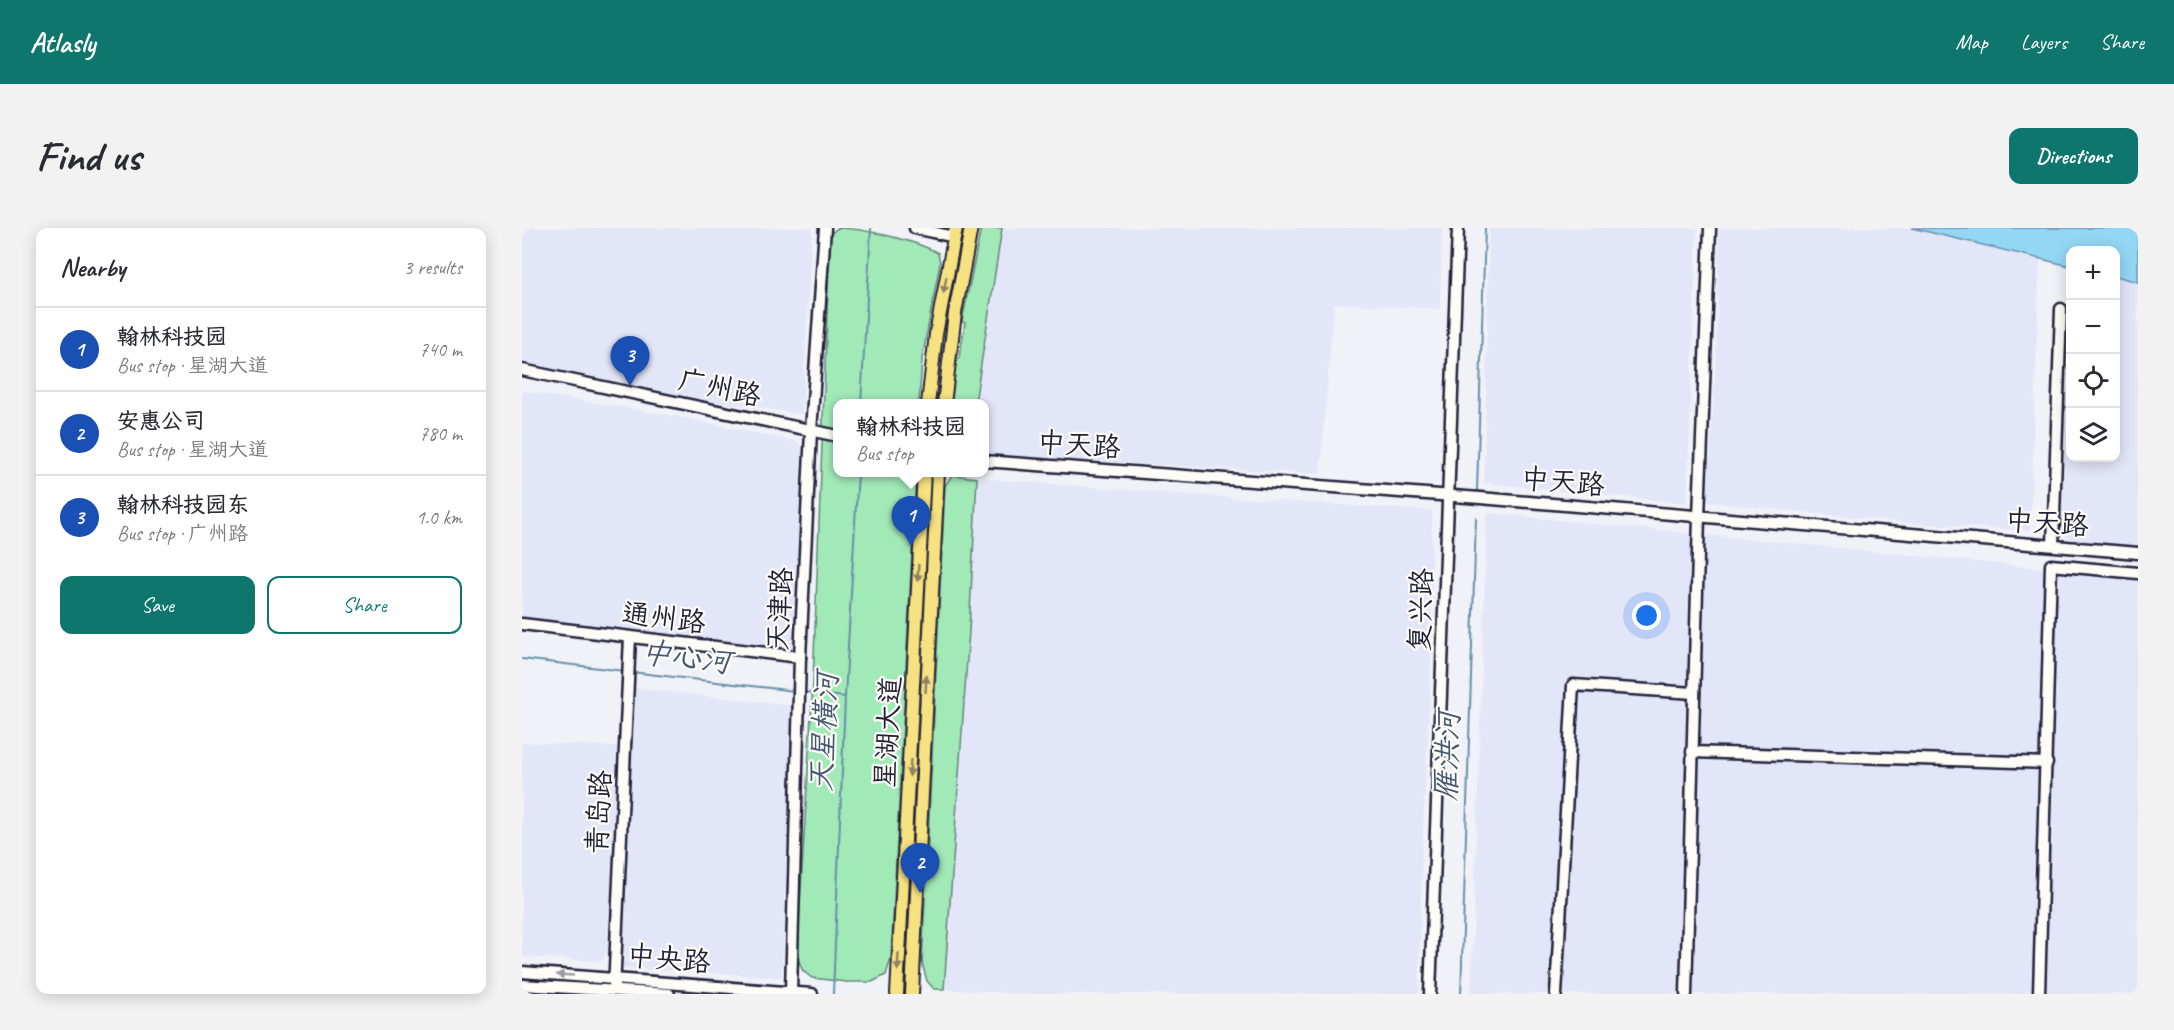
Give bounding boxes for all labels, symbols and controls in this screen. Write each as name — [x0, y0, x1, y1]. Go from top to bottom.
text: Atlasly — [30, 25, 95, 60]
text: Map — [1955, 29, 1988, 55]
text: Layers — [2021, 29, 2067, 55]
text: Share — [2100, 29, 2144, 55]
button: Directions — [2009, 128, 2138, 184]
text: Find us — [36, 130, 141, 183]
map controls — [2066, 246, 2120, 462]
button: + — [2066, 246, 2120, 300]
text: Nearby — [60, 251, 125, 284]
text: 3 results — [403, 255, 462, 280]
one-way arrow — [940, 276, 949, 295]
button: − — [2066, 300, 2120, 354]
text: 翰林科技园 — [117, 323, 227, 351]
pin: 3 — [610, 336, 650, 386]
text: 1 — [75, 337, 84, 362]
text: 740 m — [419, 337, 462, 362]
text: Bus stop · 星湖大道 — [117, 353, 268, 378]
button: locate — [2066, 354, 2120, 408]
street label: 广州路 — [675, 362, 765, 413]
popup — [833, 399, 989, 477]
text: 安惠公司 — [117, 407, 205, 435]
button: layers — [2066, 408, 2120, 462]
text: 翰林科技园 — [856, 413, 966, 441]
text: 2 — [75, 421, 84, 446]
text: 780 m — [419, 421, 462, 446]
street label: 中天路 — [1036, 424, 1122, 465]
text: Bus stop · 星湖大道 — [117, 437, 268, 462]
text: Bus stop — [856, 441, 914, 466]
street label: 中天路 — [1520, 460, 1606, 503]
text: 翰林科技园东 — [117, 491, 249, 519]
pin: 1 — [892, 496, 930, 546]
street label: 中天路 — [2004, 502, 2090, 543]
text: 3 — [75, 505, 84, 530]
text: 1.0 km — [416, 505, 462, 530]
text: Bus stop · 广州路 — [117, 521, 248, 546]
one-way arrow — [914, 563, 923, 582]
street label: 天津路 — [760, 566, 799, 652]
street label: 复兴路 — [1402, 567, 1439, 653]
button: Save — [60, 576, 255, 634]
button: Share — [267, 576, 462, 634]
street label: 通州路 — [620, 595, 708, 640]
your location — [1632, 601, 1661, 630]
water label: 中心河 — [639, 633, 738, 682]
water label: 天星横河 — [802, 666, 846, 793]
one-way arrow — [922, 674, 931, 693]
street label: 星湖大道 — [867, 675, 908, 789]
water label: 雁洪河 — [1426, 705, 1468, 802]
one-way arrow — [905, 758, 914, 777]
street label: 青岛路 — [579, 769, 618, 855]
pin: 2 — [900, 844, 940, 893]
street label: 中央路 — [626, 937, 712, 980]
one-way arrow — [894, 953, 903, 972]
one-way arrow — [556, 970, 575, 979]

